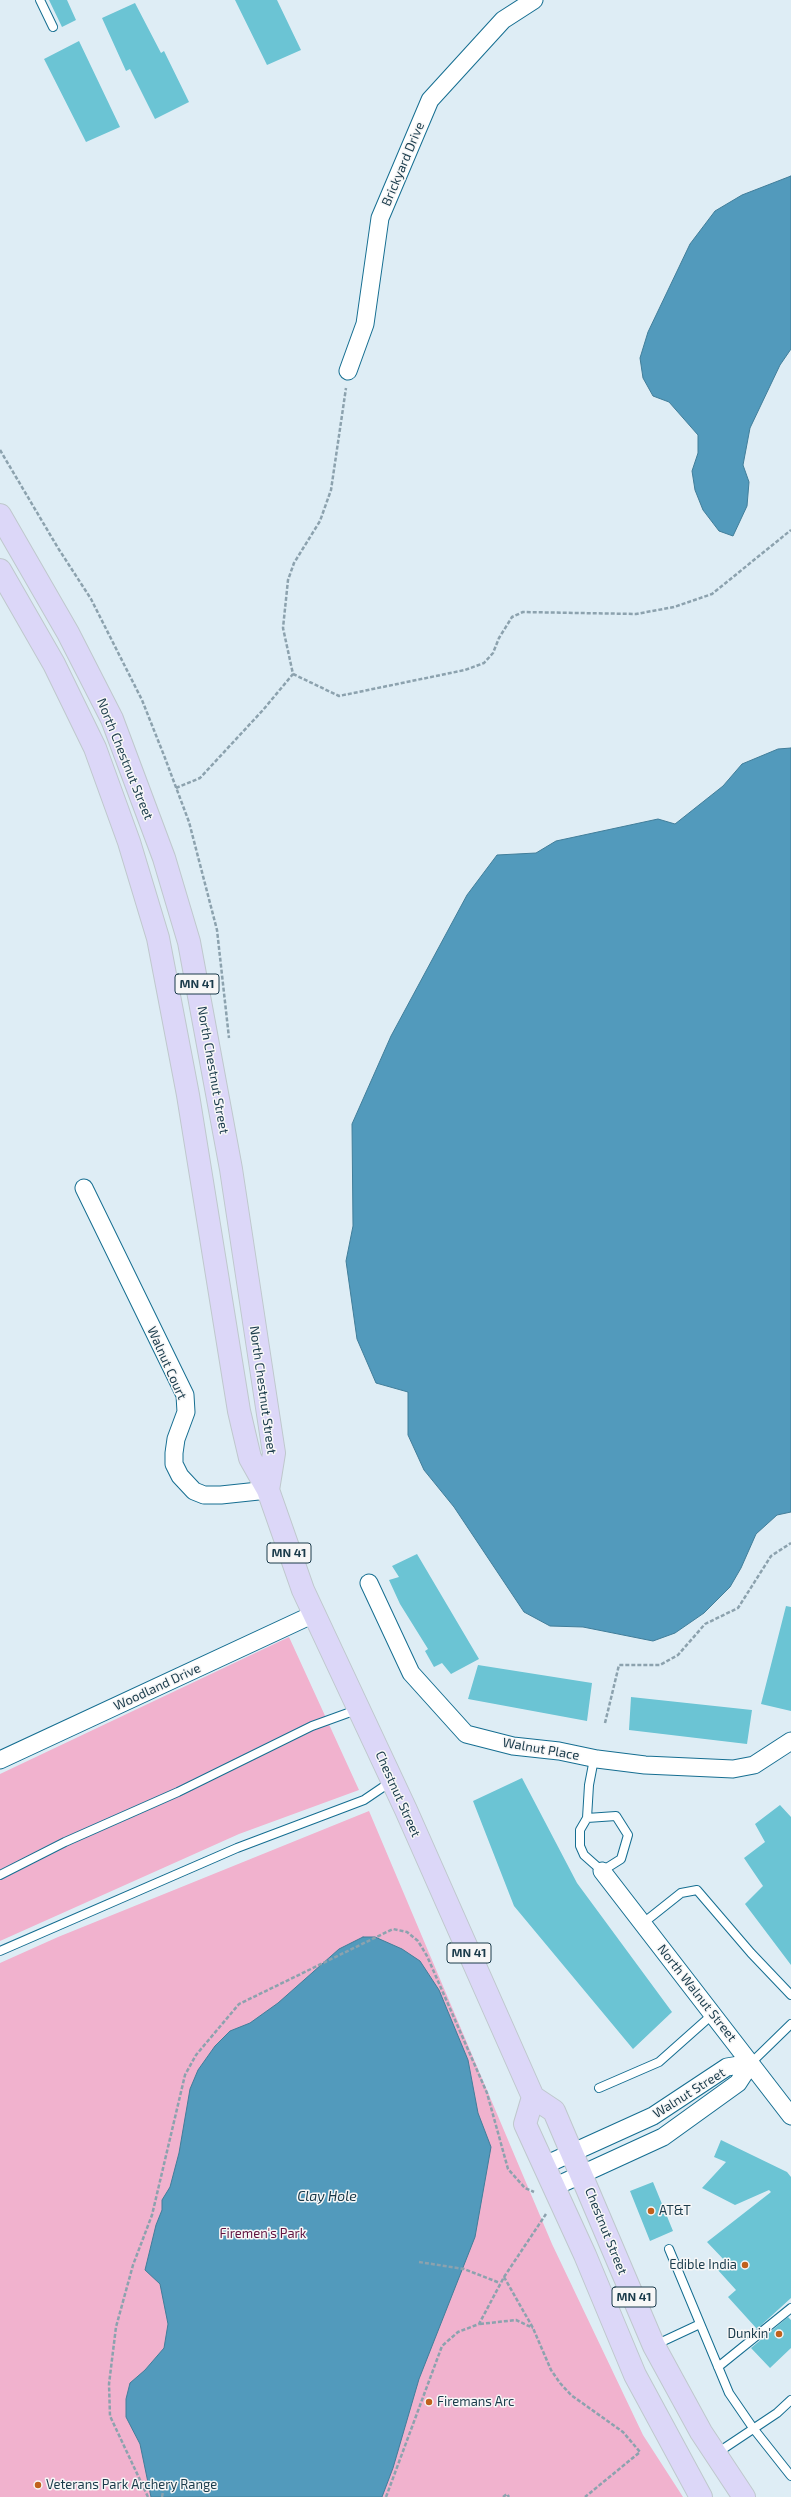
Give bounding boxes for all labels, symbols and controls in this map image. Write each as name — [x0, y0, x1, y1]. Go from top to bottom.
street label: Brickyard Drive — [378, 120, 428, 208]
street label: North Chestnut Street — [93, 696, 157, 822]
road number: MN 41 — [175, 974, 219, 994]
street label: North Chestnut Street — [194, 1005, 232, 1135]
street label: Walnut Court — [144, 1324, 190, 1402]
street label: North Chestnut Street — [246, 1325, 280, 1455]
road number: MN 41 — [267, 1543, 311, 1563]
street label: Woodland Drive — [111, 1660, 203, 1714]
street label: Walnut Place — [501, 1735, 581, 1763]
street label: Chestnut Street — [372, 1749, 424, 1839]
street label: North Walnut Street — [654, 1941, 740, 2045]
road number: MN 41 — [447, 1943, 491, 1963]
street label: Walnut Street — [650, 2065, 728, 2121]
street label: Chestnut Street — [581, 2185, 631, 2277]
water label: Clay Hole — [297, 2188, 357, 2204]
place label: AT&T — [659, 2203, 691, 2219]
marker: AT&T — [646, 2206, 656, 2216]
park label: Firemen's Park — [220, 2226, 306, 2242]
place label: Edible India — [669, 2257, 737, 2273]
marker: Edible India — [740, 2260, 750, 2270]
road number: MN 41 — [612, 2287, 656, 2307]
place label: Dunkin' — [727, 2326, 771, 2342]
marker: Dunkin' — [774, 2329, 784, 2339]
place label: Firemans Arc — [437, 2394, 514, 2410]
marker: Firemans Arc — [424, 2397, 434, 2407]
place label: Veterans Park Archery Range — [46, 2477, 217, 2493]
marker: Veterans Park Archery Range — [33, 2480, 43, 2490]

